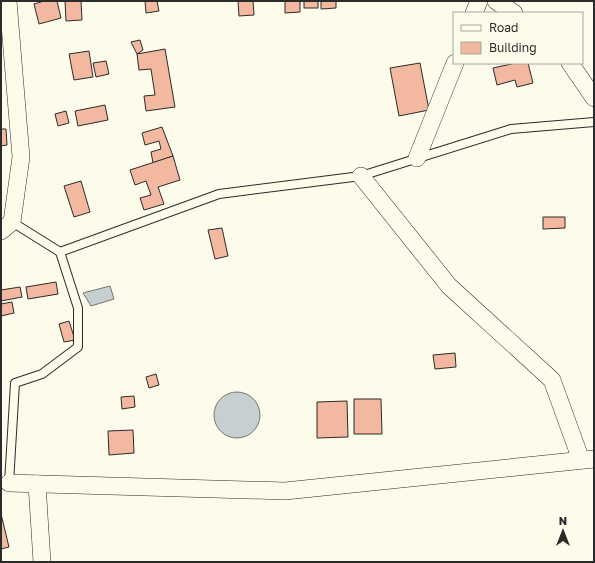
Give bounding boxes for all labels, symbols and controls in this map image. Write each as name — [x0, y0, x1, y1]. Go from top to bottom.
legend — [453, 12, 583, 64]
text: Road — [489, 20, 518, 35]
text: Building — [489, 40, 537, 55]
north arrow — [543, 511, 583, 551]
text: N — [559, 514, 567, 527]

